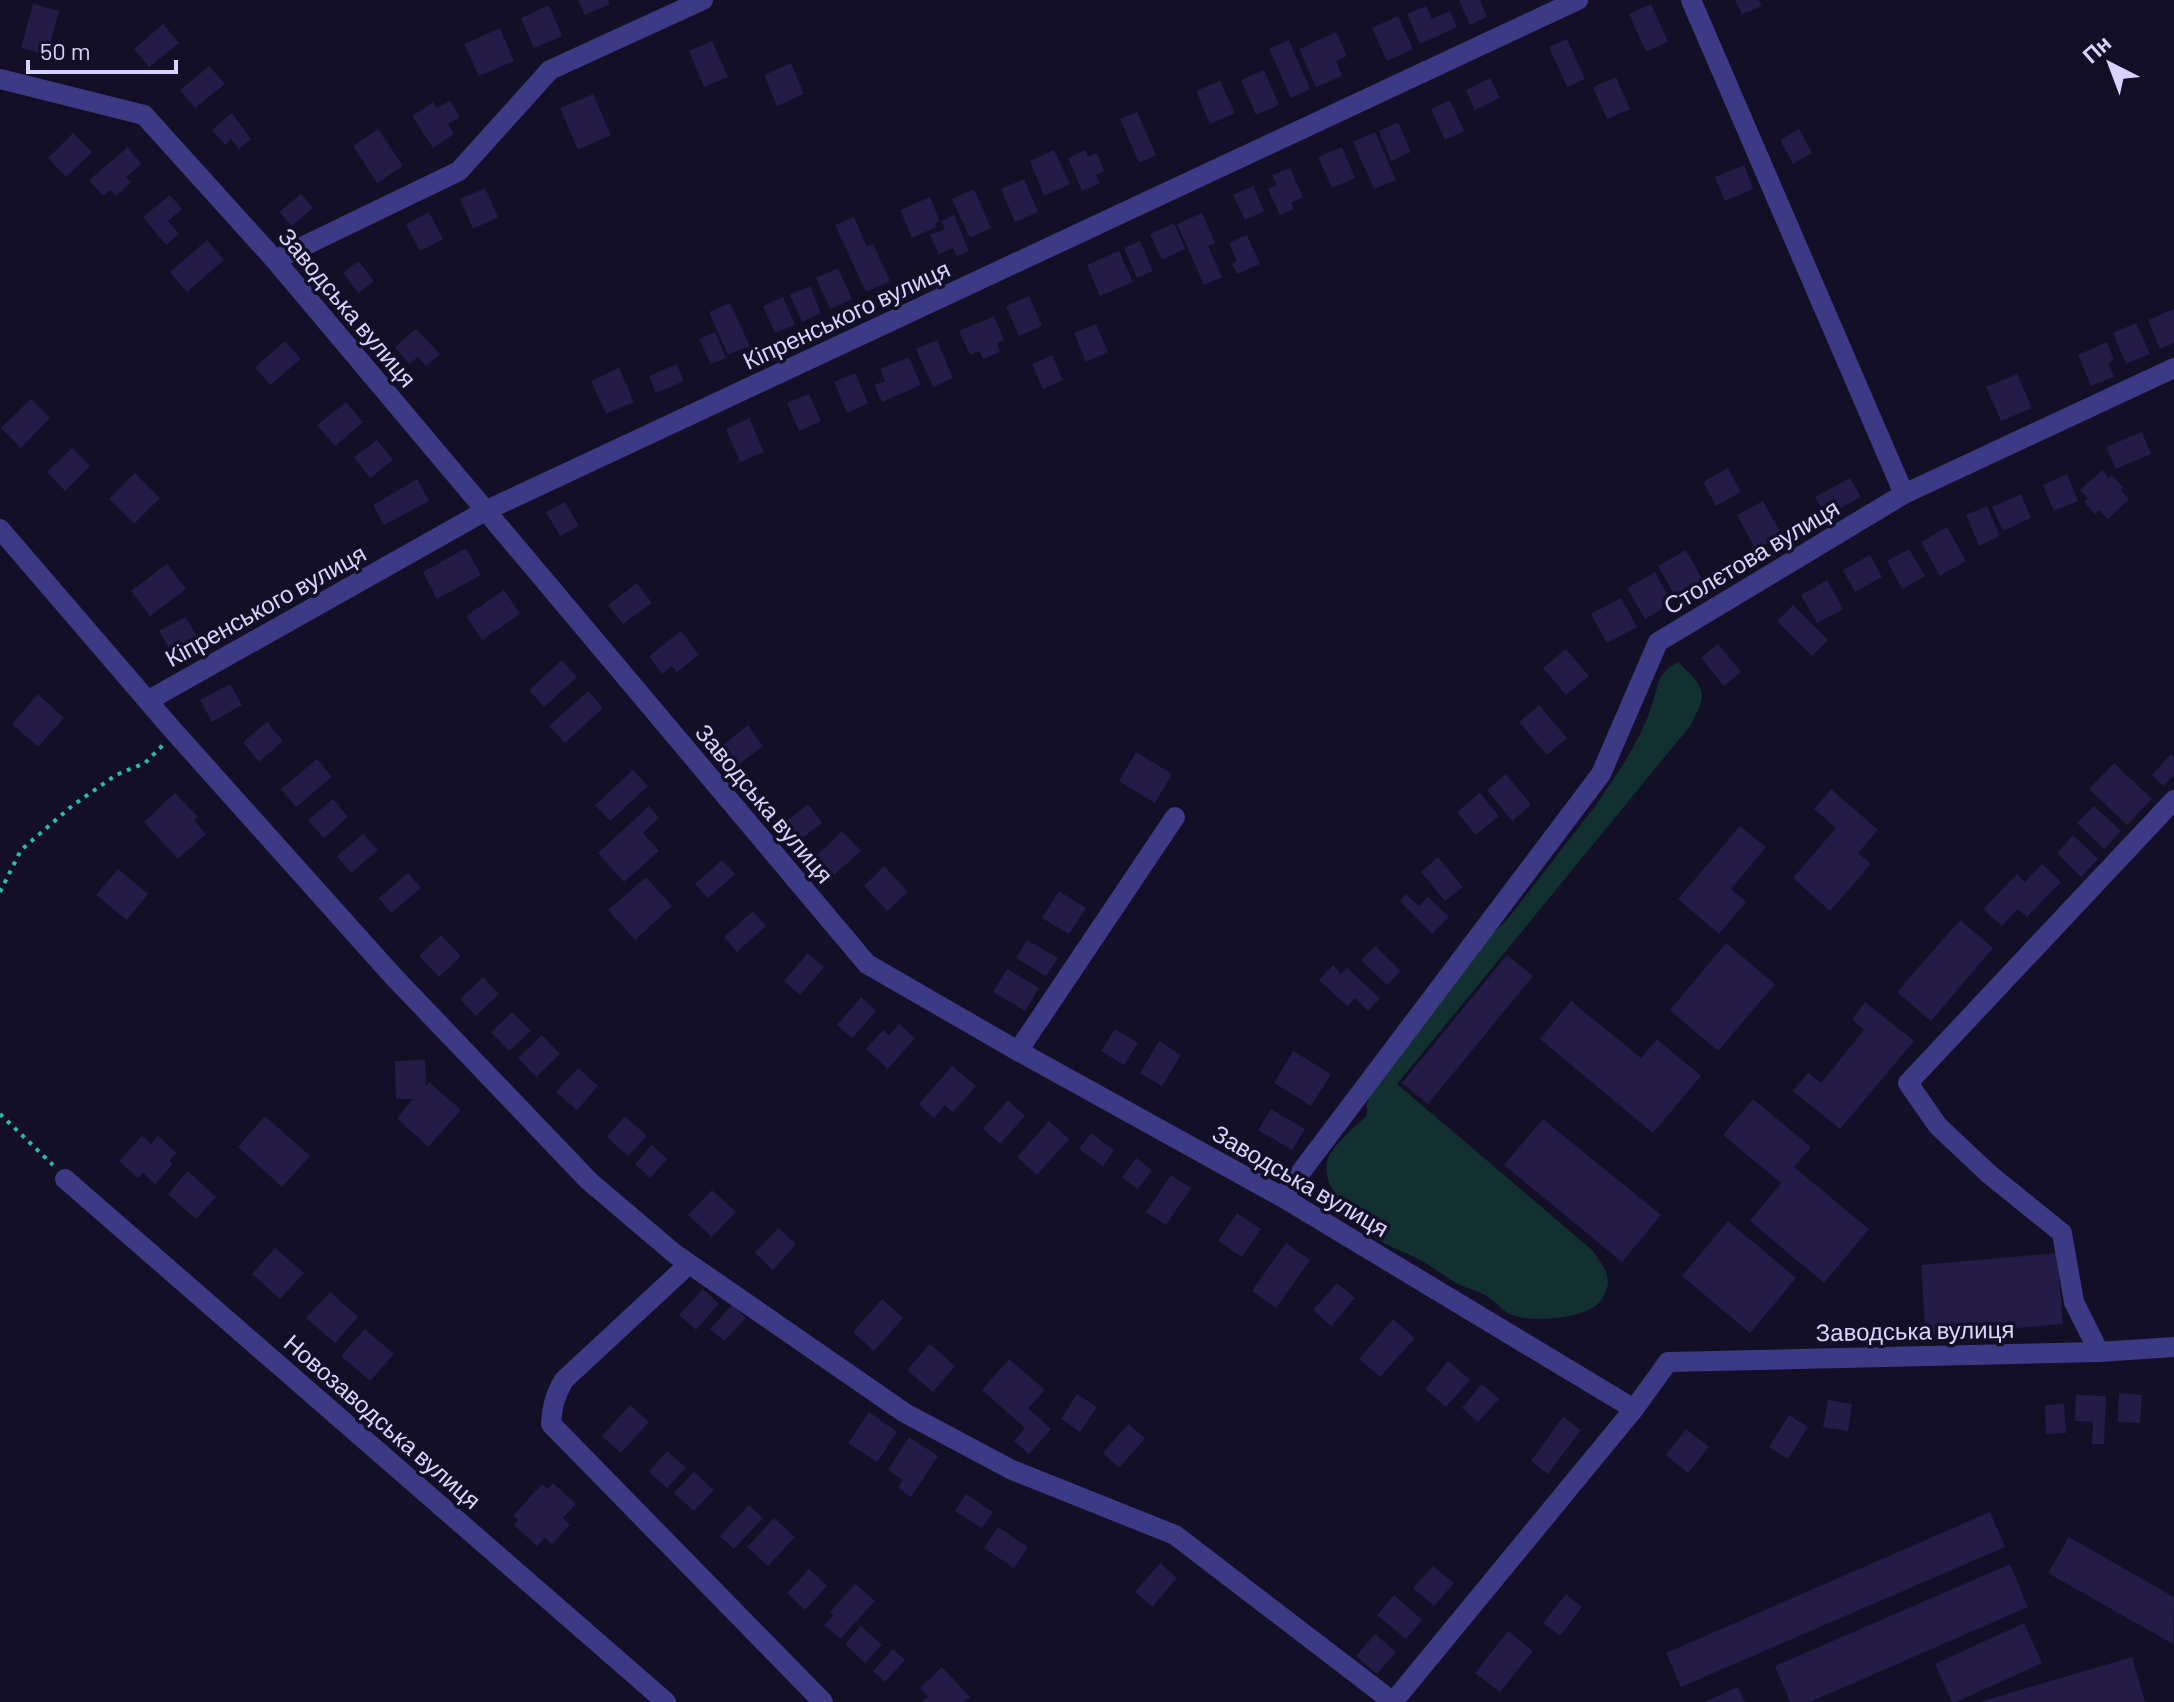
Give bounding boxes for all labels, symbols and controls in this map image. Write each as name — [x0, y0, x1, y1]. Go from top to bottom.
scale bar — [28, 24, 176, 74]
north arrow — [2070, 24, 2150, 104]
text: Пн — [2076, 29, 2115, 68]
text: 50 m — [40, 36, 91, 65]
street label: Заводська вулиця — [273, 222, 423, 392]
street label: Кіпренського вулиця — [738, 253, 954, 375]
street label: Столєтова вулиця — [1658, 492, 1844, 620]
street label: Кіпренського вулиця — [160, 538, 370, 672]
street label: Заводська вулиця — [690, 718, 840, 888]
street label: Заводська вулиця — [1208, 1118, 1394, 1242]
street label: Заводська вулиця — [1815, 1314, 2015, 1346]
street label: Новозаводська вулиця — [279, 1328, 487, 1514]

